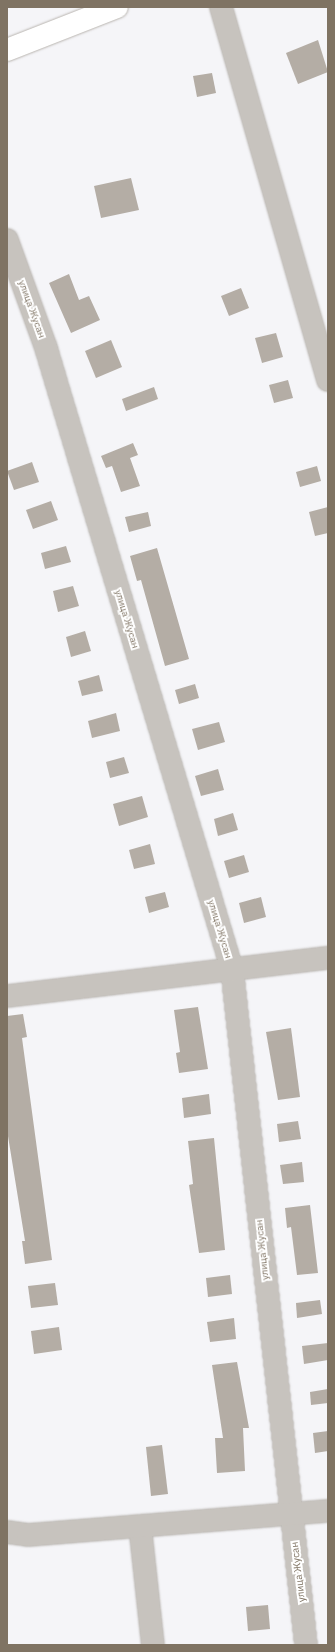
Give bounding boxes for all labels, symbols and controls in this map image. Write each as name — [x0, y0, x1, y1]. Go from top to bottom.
street label: улица Жусан — [16, 278, 48, 340]
street label: улица Жусан — [112, 588, 142, 650]
street label: улица Жусан — [205, 898, 235, 960]
street label: улица Жусан — [253, 1219, 271, 1281]
street label: улица Жусан — [288, 1541, 308, 1603]

